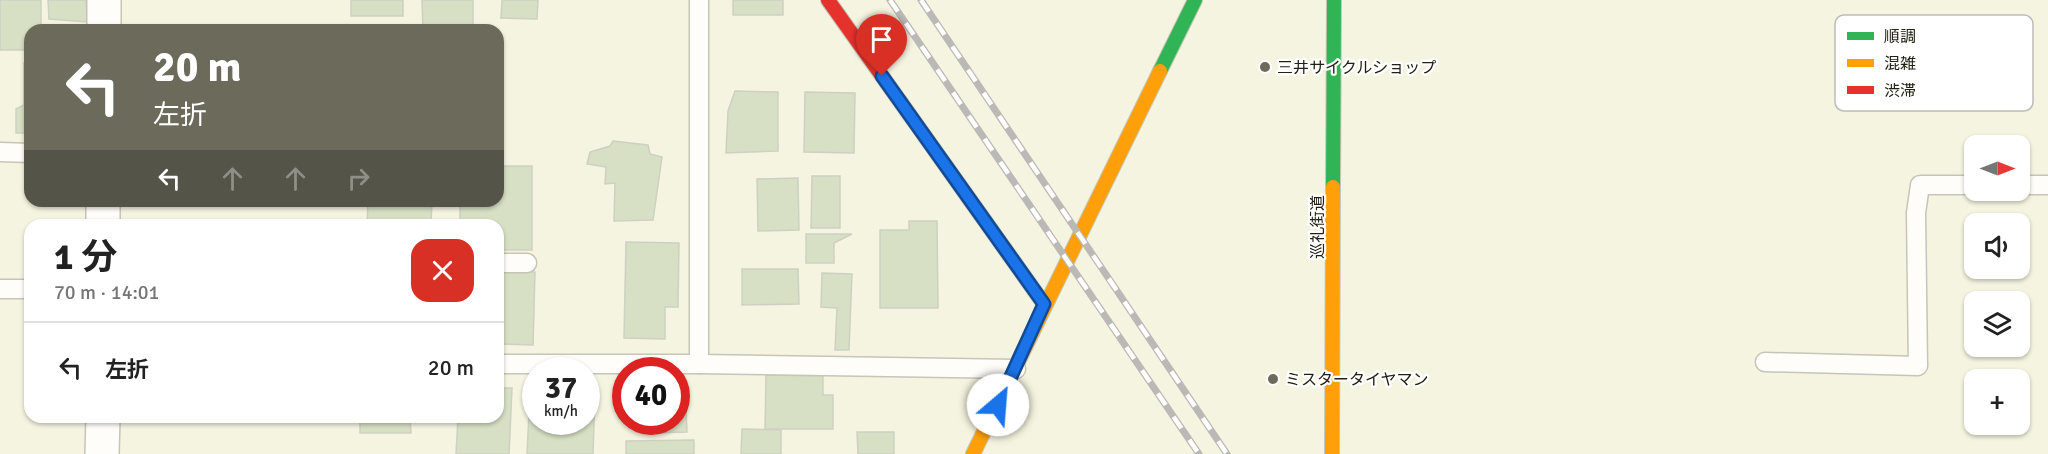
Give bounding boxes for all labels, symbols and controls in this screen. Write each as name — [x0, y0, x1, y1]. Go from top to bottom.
pin — [856, 14, 907, 76]
legend — [1835, 15, 2033, 111]
icon: arrive — [865, 23, 898, 56]
text: 順調 — [1884, 27, 1916, 47]
text: 20 m — [153, 42, 242, 93]
icon: left — [54, 48, 132, 126]
text: 混雑 — [1884, 54, 1916, 74]
place label: 三井サイクルショップ — [1277, 58, 1436, 78]
marker: 三井サイクルショップ — [1258, 60, 1272, 74]
text: 渋滞 — [1884, 81, 1916, 101]
text: 左折 — [153, 99, 207, 132]
north arrow — [1964, 135, 2030, 201]
map controls — [1964, 135, 2030, 435]
icon: left — [153, 162, 186, 195]
icon: ahead — [216, 162, 249, 195]
icon: ahead — [279, 162, 312, 195]
icon: right — [342, 162, 375, 195]
street label: 巡礼街道 — [1308, 195, 1328, 259]
button: sound — [1964, 213, 2030, 279]
text: 1 分 — [54, 235, 117, 280]
button: close — [411, 239, 474, 302]
text: 70 m · 14:01 — [54, 280, 159, 305]
button: layers — [1964, 291, 2030, 357]
icon: left — [54, 351, 87, 384]
text: 20 m — [428, 354, 474, 381]
text: 左折 — [105, 356, 149, 383]
speed limit sign: 40 — [612, 357, 690, 435]
button: + — [1964, 369, 2030, 435]
text: 37 — [545, 370, 577, 407]
place label: ミスタータイヤマン — [1285, 370, 1429, 390]
marker: ミスタータイヤマン — [1266, 372, 1280, 386]
position arrow — [966, 373, 1030, 437]
text: km/h — [544, 402, 578, 420]

